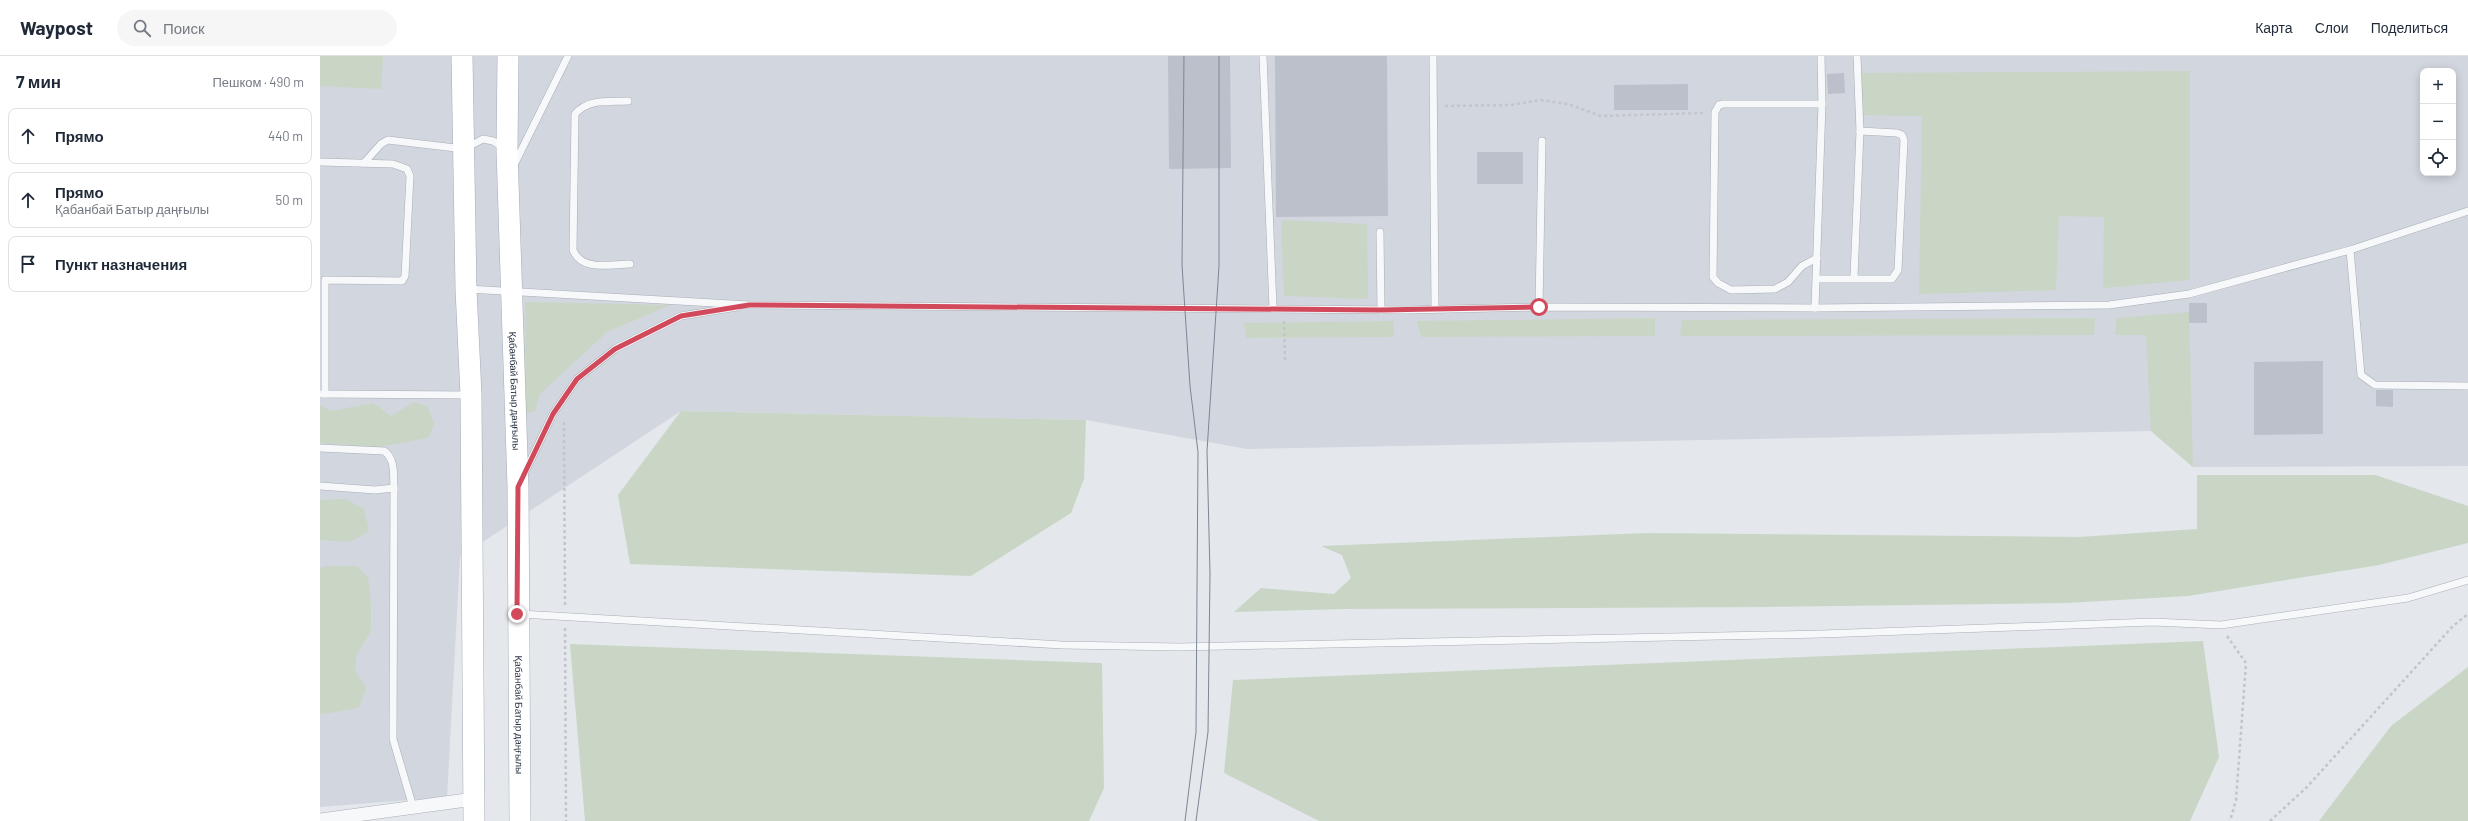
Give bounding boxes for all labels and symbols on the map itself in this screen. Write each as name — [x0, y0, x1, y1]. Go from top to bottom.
route start — [1530, 298, 1548, 316]
street label: Қабанбай Батыр даңғылы — [507, 331, 523, 450]
route end — [508, 605, 526, 623]
street label: Қабанбай Батыр даңғылы — [513, 655, 526, 774]

